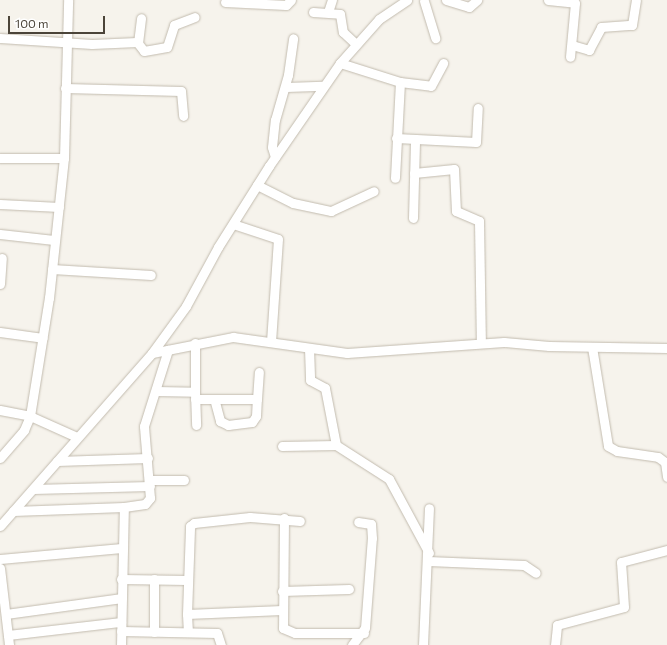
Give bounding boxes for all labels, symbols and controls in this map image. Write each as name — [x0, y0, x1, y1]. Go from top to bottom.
scale bar — [10, 8, 107, 34]
text: 100 m — [15, 16, 49, 30]

